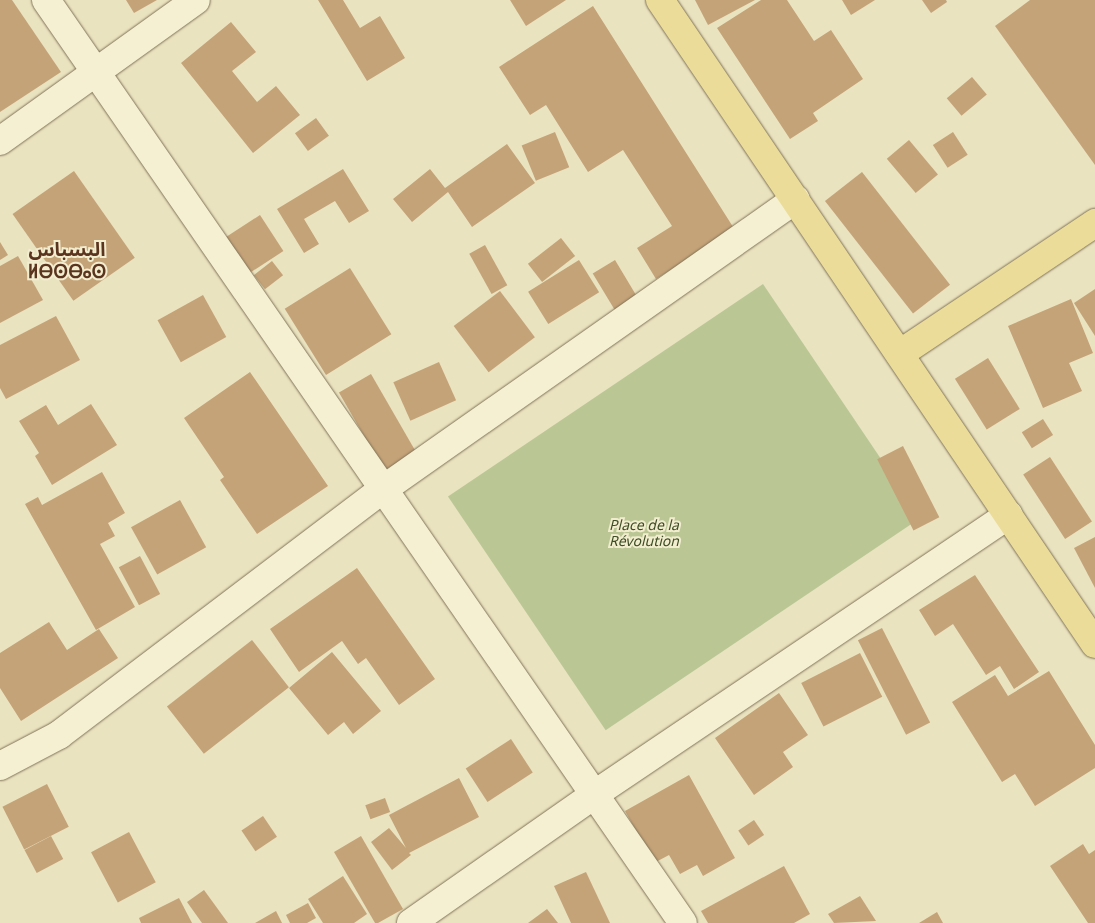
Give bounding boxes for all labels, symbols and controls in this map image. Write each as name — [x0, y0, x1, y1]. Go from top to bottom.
district label: البسباس ⵍⴱⵙⴱⴰⵙ — [28, 240, 106, 284]
park label: Place de la Révolution — [609, 518, 679, 550]

